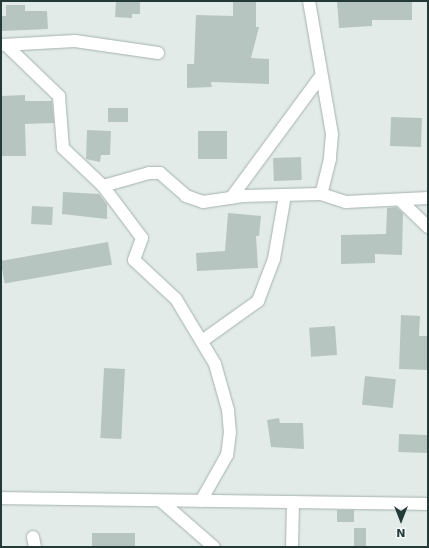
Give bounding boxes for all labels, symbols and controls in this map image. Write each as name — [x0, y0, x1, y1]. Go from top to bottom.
north arrow — [381, 500, 421, 540]
text: N — [396, 526, 406, 539]

